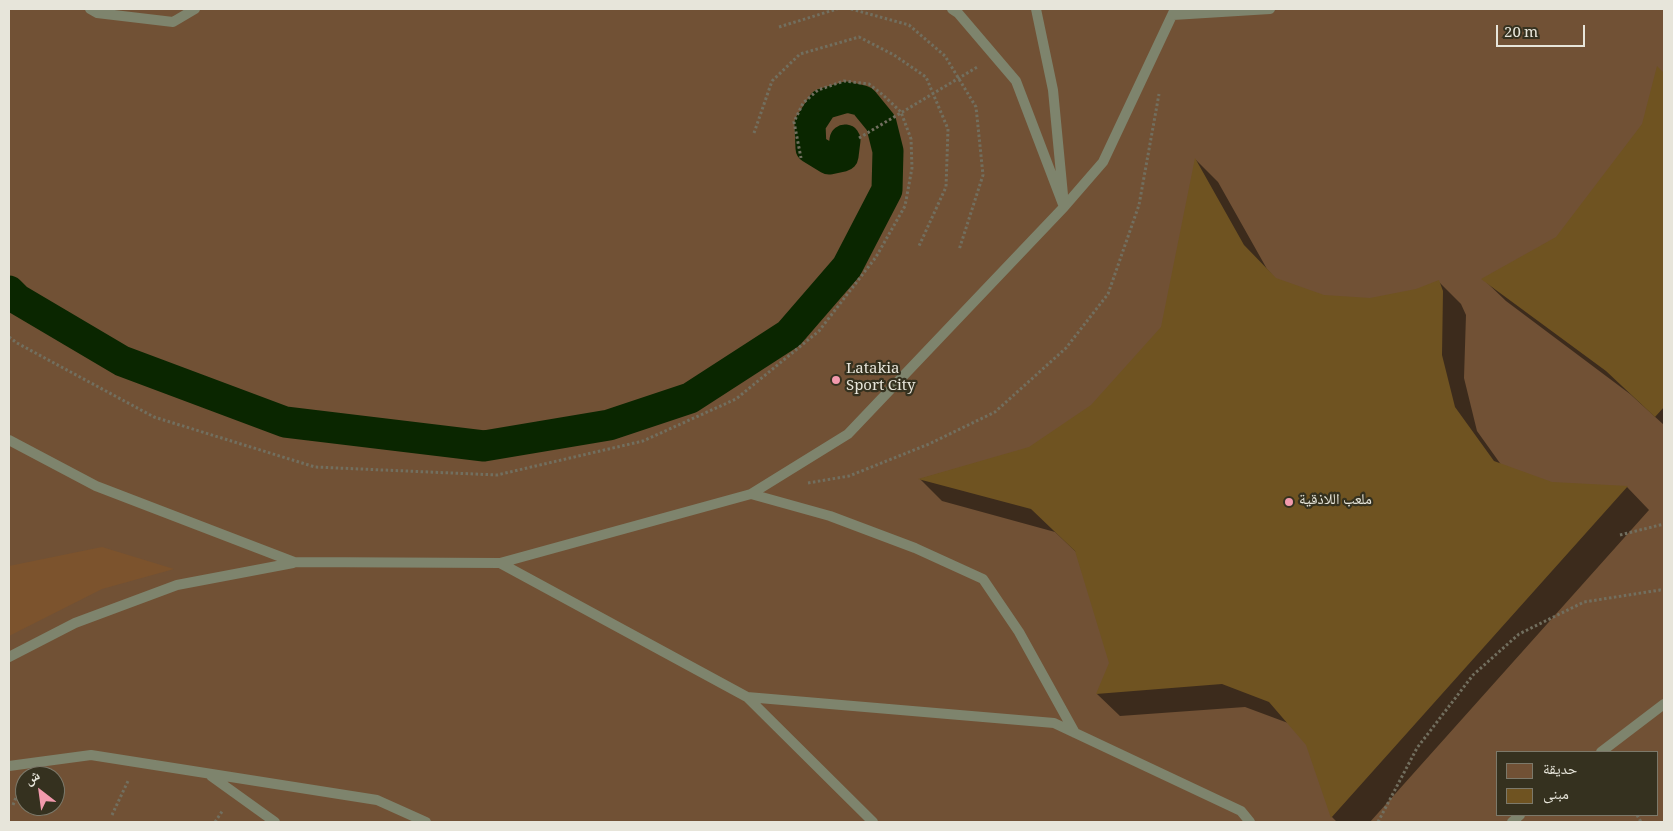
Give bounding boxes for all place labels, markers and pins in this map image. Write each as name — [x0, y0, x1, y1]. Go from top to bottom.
place label: Latakia Sport City — [846, 362, 915, 397]
marker: Latakia Sport City — [830, 374, 842, 386]
place label: ملعب اللاذقية — [1299, 493, 1372, 511]
marker: ملعب اللاذقية — [1283, 496, 1295, 508]

